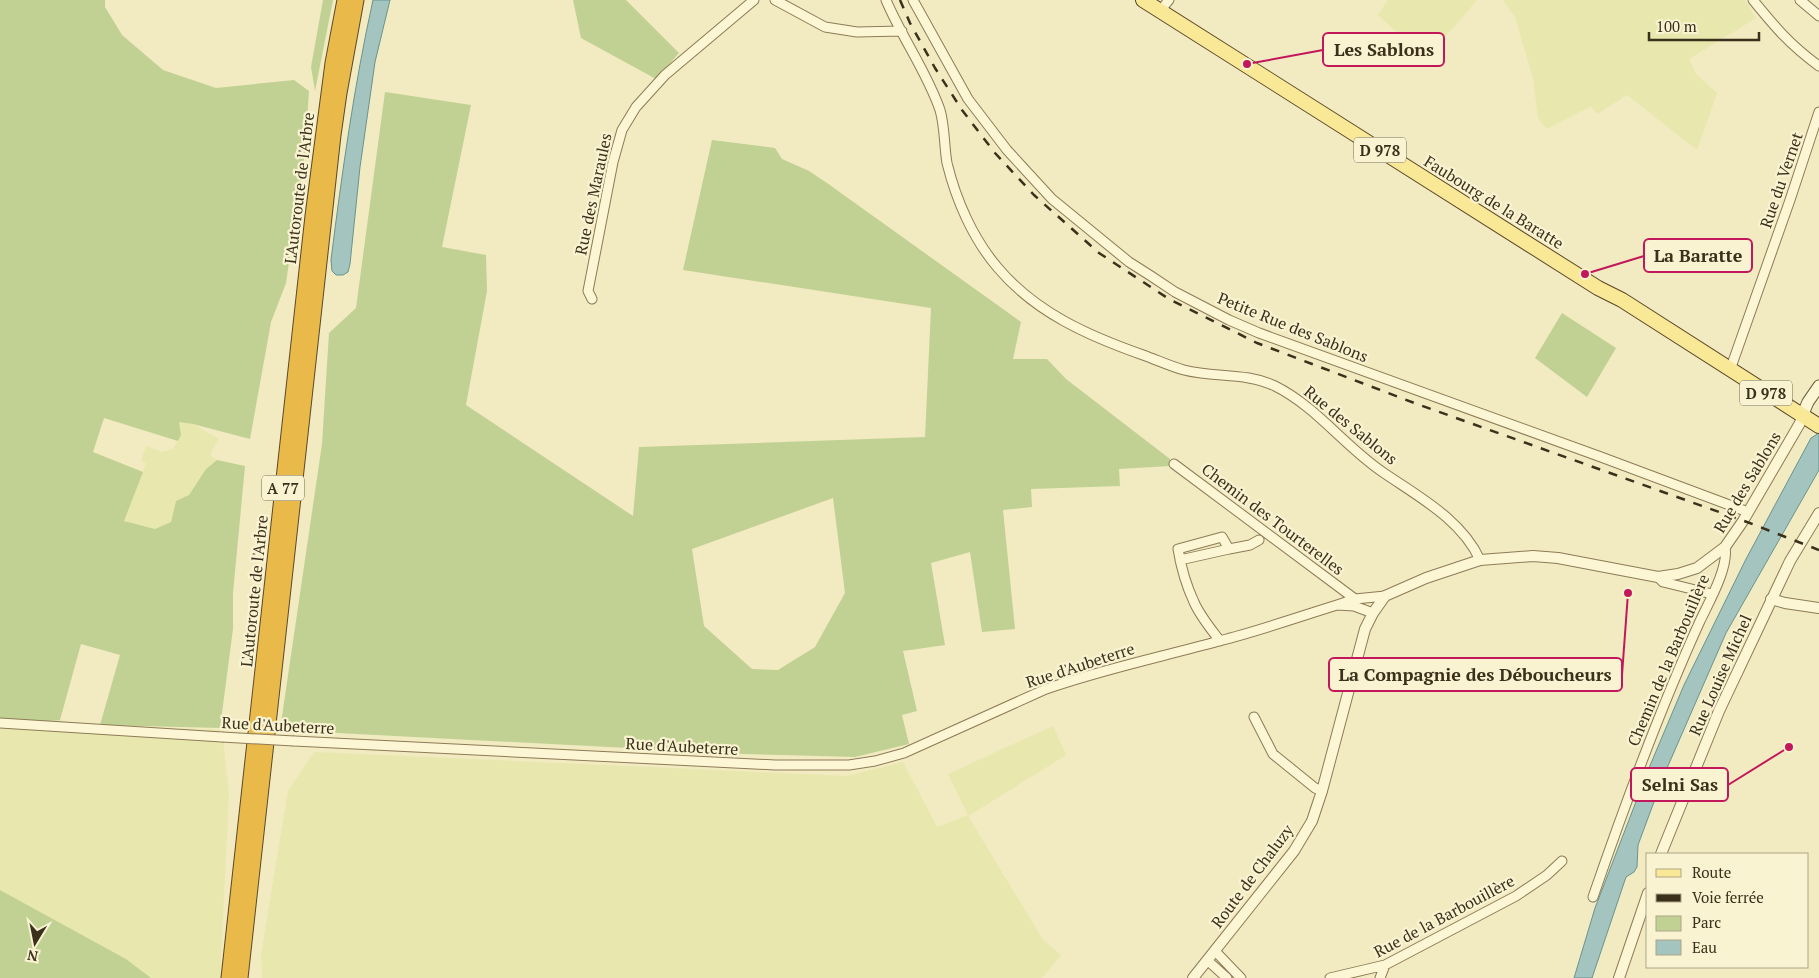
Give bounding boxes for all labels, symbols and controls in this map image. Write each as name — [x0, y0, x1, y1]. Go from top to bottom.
scale bar — [1649, 10, 1759, 42]
text: 100 m — [1656, 16, 1697, 36]
callout: Les Sablons — [1323, 33, 1444, 66]
text: Les Sablons — [1334, 37, 1434, 61]
street label: L'Autoroute de l'Arbre — [279, 111, 319, 265]
street label: Rue du Vernet — [1754, 129, 1808, 231]
street label: Rue des Maraules — [569, 131, 617, 257]
road number: D 978 — [1354, 138, 1406, 162]
street label: Faubourg de la Baratte — [1420, 150, 1568, 254]
callout: La Baratte — [1644, 239, 1752, 272]
text: La Baratte — [1654, 243, 1743, 267]
street label: Petite Rue des Sablons — [1215, 287, 1371, 367]
street label: Rue des Sablons — [1300, 380, 1402, 470]
road number: D 978 — [1740, 380, 1792, 406]
street label: Rue des Sablons — [1708, 427, 1786, 537]
street label: Chemin des Tourterelles — [1197, 458, 1349, 580]
road number: A 77 — [262, 476, 304, 500]
street label: L'Autoroute de l'Arbre — [235, 514, 273, 668]
street label: Chemin de la Barbouillère — [1622, 571, 1714, 749]
street label: Rue Louise Michel — [1683, 611, 1757, 739]
street label: Rue d'Aubeterre — [1023, 637, 1137, 693]
callout: La Compagnie des Déboucheurs — [1329, 658, 1622, 691]
text: La Compagnie des Déboucheurs — [1338, 662, 1612, 686]
street label: Rue d'Aubeterre — [221, 711, 335, 739]
street label: Rue d'Aubeterre — [625, 732, 739, 760]
callout: Selni Sas — [1631, 768, 1728, 801]
text: Selni Sas — [1642, 772, 1718, 796]
street label: Route de Chaluzy — [1206, 819, 1299, 932]
legend — [1646, 853, 1809, 968]
text: Route — [1692, 862, 1731, 882]
street label: Rue de la Barbouillère — [1370, 870, 1518, 962]
text: Voie ferrée — [1692, 887, 1764, 907]
text: Parc — [1692, 912, 1721, 932]
north arrow — [10, 918, 60, 968]
text: Eau — [1692, 937, 1717, 957]
text: N — [25, 946, 40, 967]

